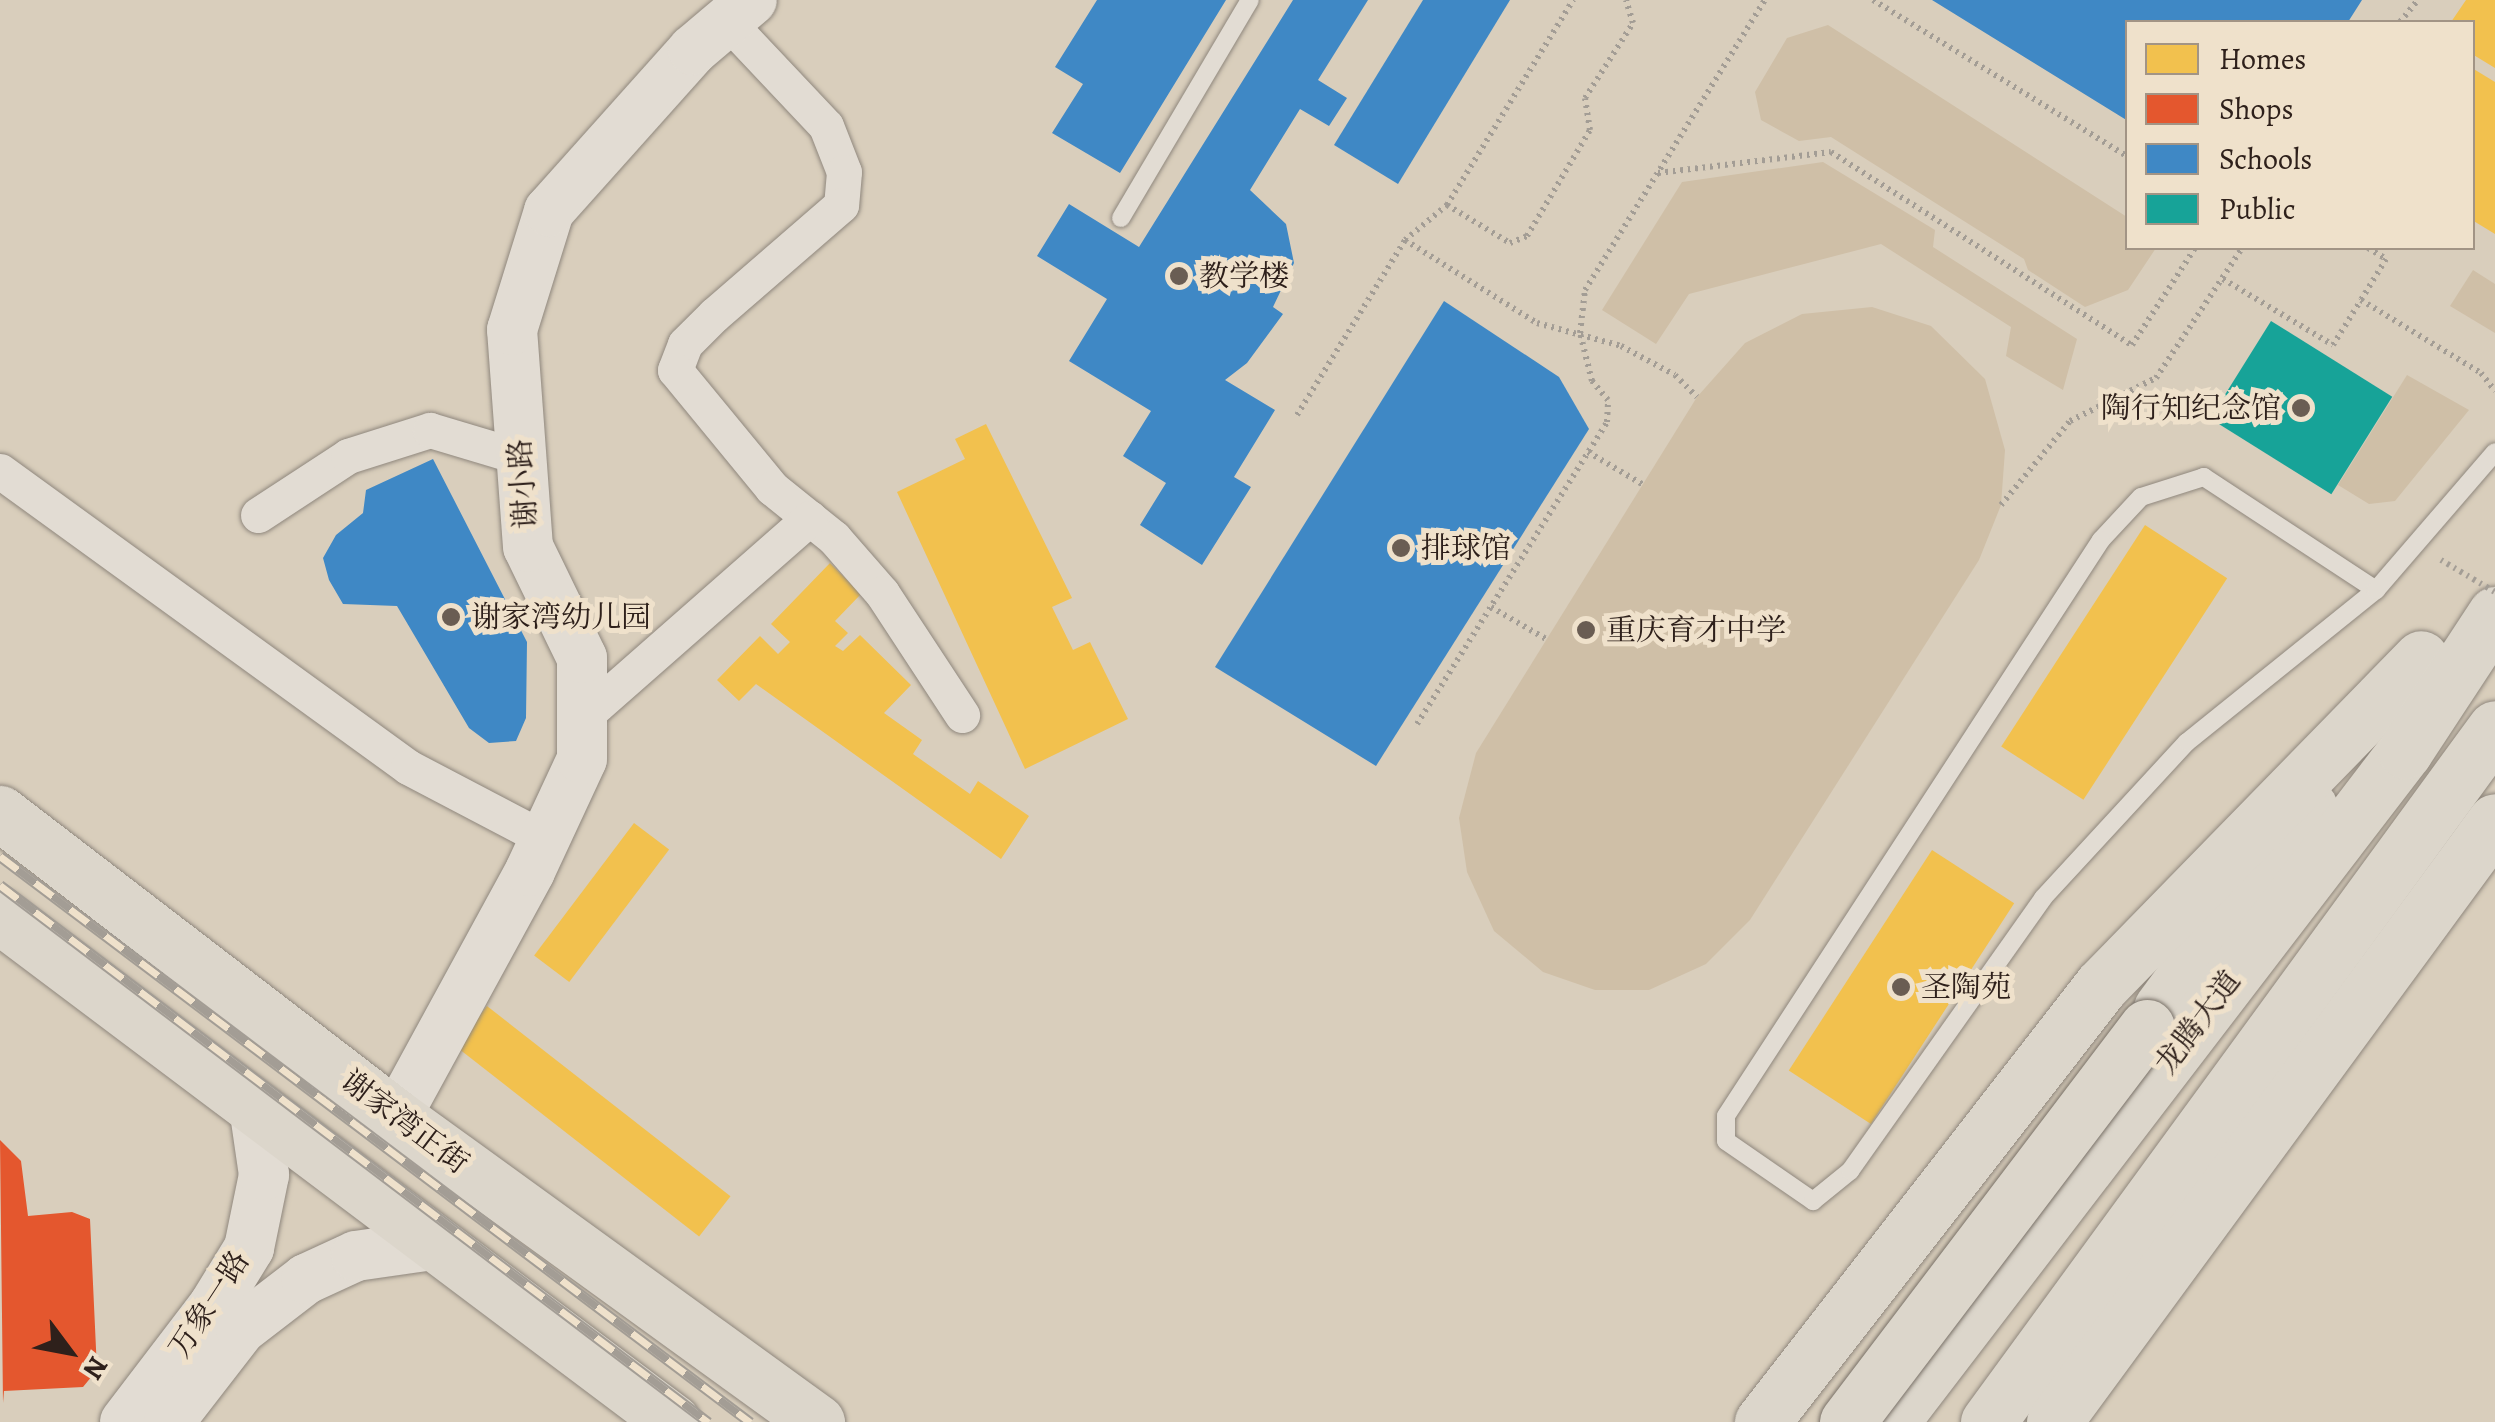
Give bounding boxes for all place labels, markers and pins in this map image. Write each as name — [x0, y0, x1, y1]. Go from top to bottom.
place label: 教学楼 — [1199, 258, 1289, 294]
marker: 教学楼 — [1168, 265, 1190, 287]
place label: 陶行知纪念馆 — [2101, 390, 2281, 426]
marker: 陶行知纪念馆 — [2290, 397, 2312, 419]
place label: 排球馆 — [1421, 530, 1511, 566]
marker: 排球馆 — [1390, 537, 1412, 559]
place label: 谢家湾幼儿园 — [471, 599, 651, 635]
marker: 谢家湾幼儿园 — [440, 606, 462, 628]
place label: 重庆育才中学 — [1606, 612, 1786, 648]
marker: 重庆育才中学 — [1575, 619, 1597, 641]
place label: 圣陶苑 — [1921, 969, 2011, 1005]
marker: 圣陶苑 — [1890, 976, 1912, 998]

